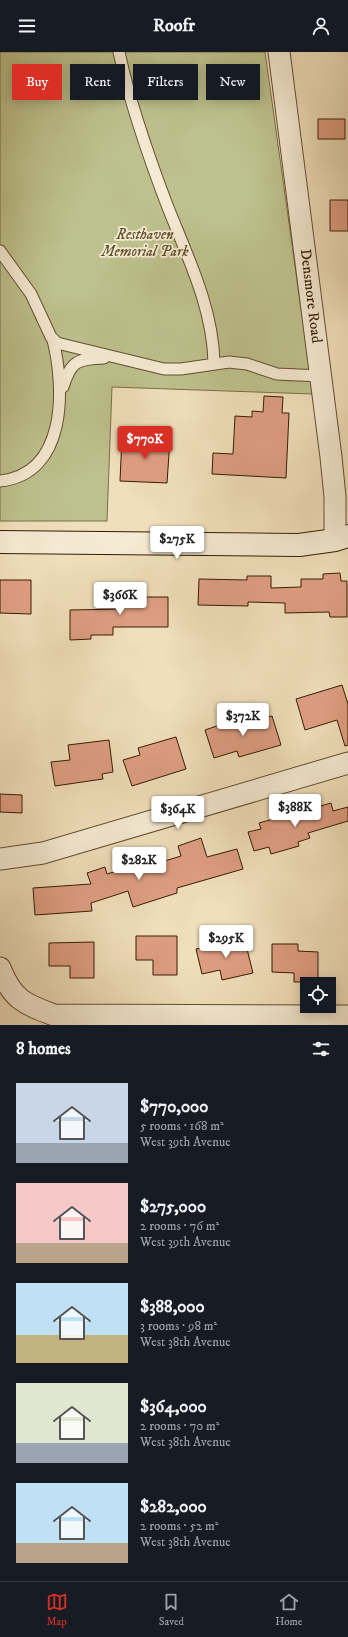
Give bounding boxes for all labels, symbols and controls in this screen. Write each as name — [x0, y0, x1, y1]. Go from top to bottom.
icon: menu — [16, 15, 38, 37]
text: Roofr — [153, 15, 195, 37]
icon: person — [310, 15, 332, 37]
chip: Buy — [12, 64, 62, 100]
chip: Rent — [70, 64, 125, 100]
chip: Filters — [133, 64, 198, 100]
chip: New — [206, 64, 260, 100]
park label: Resthaven Memorial Park — [100, 225, 189, 261]
street label: Densmore Road — [296, 248, 326, 345]
pin: $770K — [117, 426, 173, 460]
text: $770K — [127, 431, 163, 447]
pin: $275K — [149, 526, 205, 560]
text: $275K — [159, 531, 195, 547]
pin: $366K — [92, 582, 148, 616]
text: $366K — [103, 587, 137, 603]
pin: $372K — [215, 703, 271, 737]
text: $372K — [226, 708, 260, 724]
pin: $388K — [267, 794, 323, 828]
pin: $364K — [150, 796, 206, 830]
text: $388K — [278, 799, 312, 815]
text: $364K — [160, 801, 196, 817]
pin: $282K — [111, 847, 167, 881]
text: $282K — [121, 852, 157, 868]
pin: $295K — [198, 925, 254, 959]
text: $295K — [208, 930, 244, 946]
map controls — [300, 977, 336, 1013]
button: locate — [300, 977, 336, 1013]
text: 8 homes — [16, 1038, 71, 1060]
icon: filters — [310, 1038, 332, 1060]
text: $770,000 — [140, 1096, 208, 1118]
icon: home — [48, 1099, 96, 1147]
text: 5 rooms · 168 m² — [140, 1118, 224, 1134]
text: West 39th Avenue — [140, 1134, 231, 1150]
text: $275,000 — [140, 1196, 206, 1218]
icon: home — [48, 1199, 96, 1247]
text: 2 rooms · 76 m² — [140, 1218, 219, 1234]
text: West 39th Avenue — [140, 1234, 231, 1250]
text: $388,000 — [140, 1296, 205, 1318]
icon: home — [48, 1299, 96, 1347]
text: 3 rooms · 98 m² — [140, 1318, 217, 1334]
text: West 38th Avenue — [140, 1334, 231, 1350]
text: $364,000 — [140, 1396, 207, 1418]
icon: home — [48, 1399, 96, 1447]
text: 2 rooms · 70 m² — [140, 1418, 220, 1434]
text: West 38th Avenue — [140, 1434, 231, 1450]
text: $282,000 — [140, 1496, 207, 1518]
icon: home — [48, 1499, 96, 1547]
text: 2 rooms · 52 m² — [140, 1518, 219, 1534]
text: West 38th Avenue — [140, 1534, 231, 1550]
tab: Map — [46, 1591, 68, 1629]
tab: Saved — [159, 1591, 184, 1629]
tab: Home — [275, 1591, 302, 1629]

